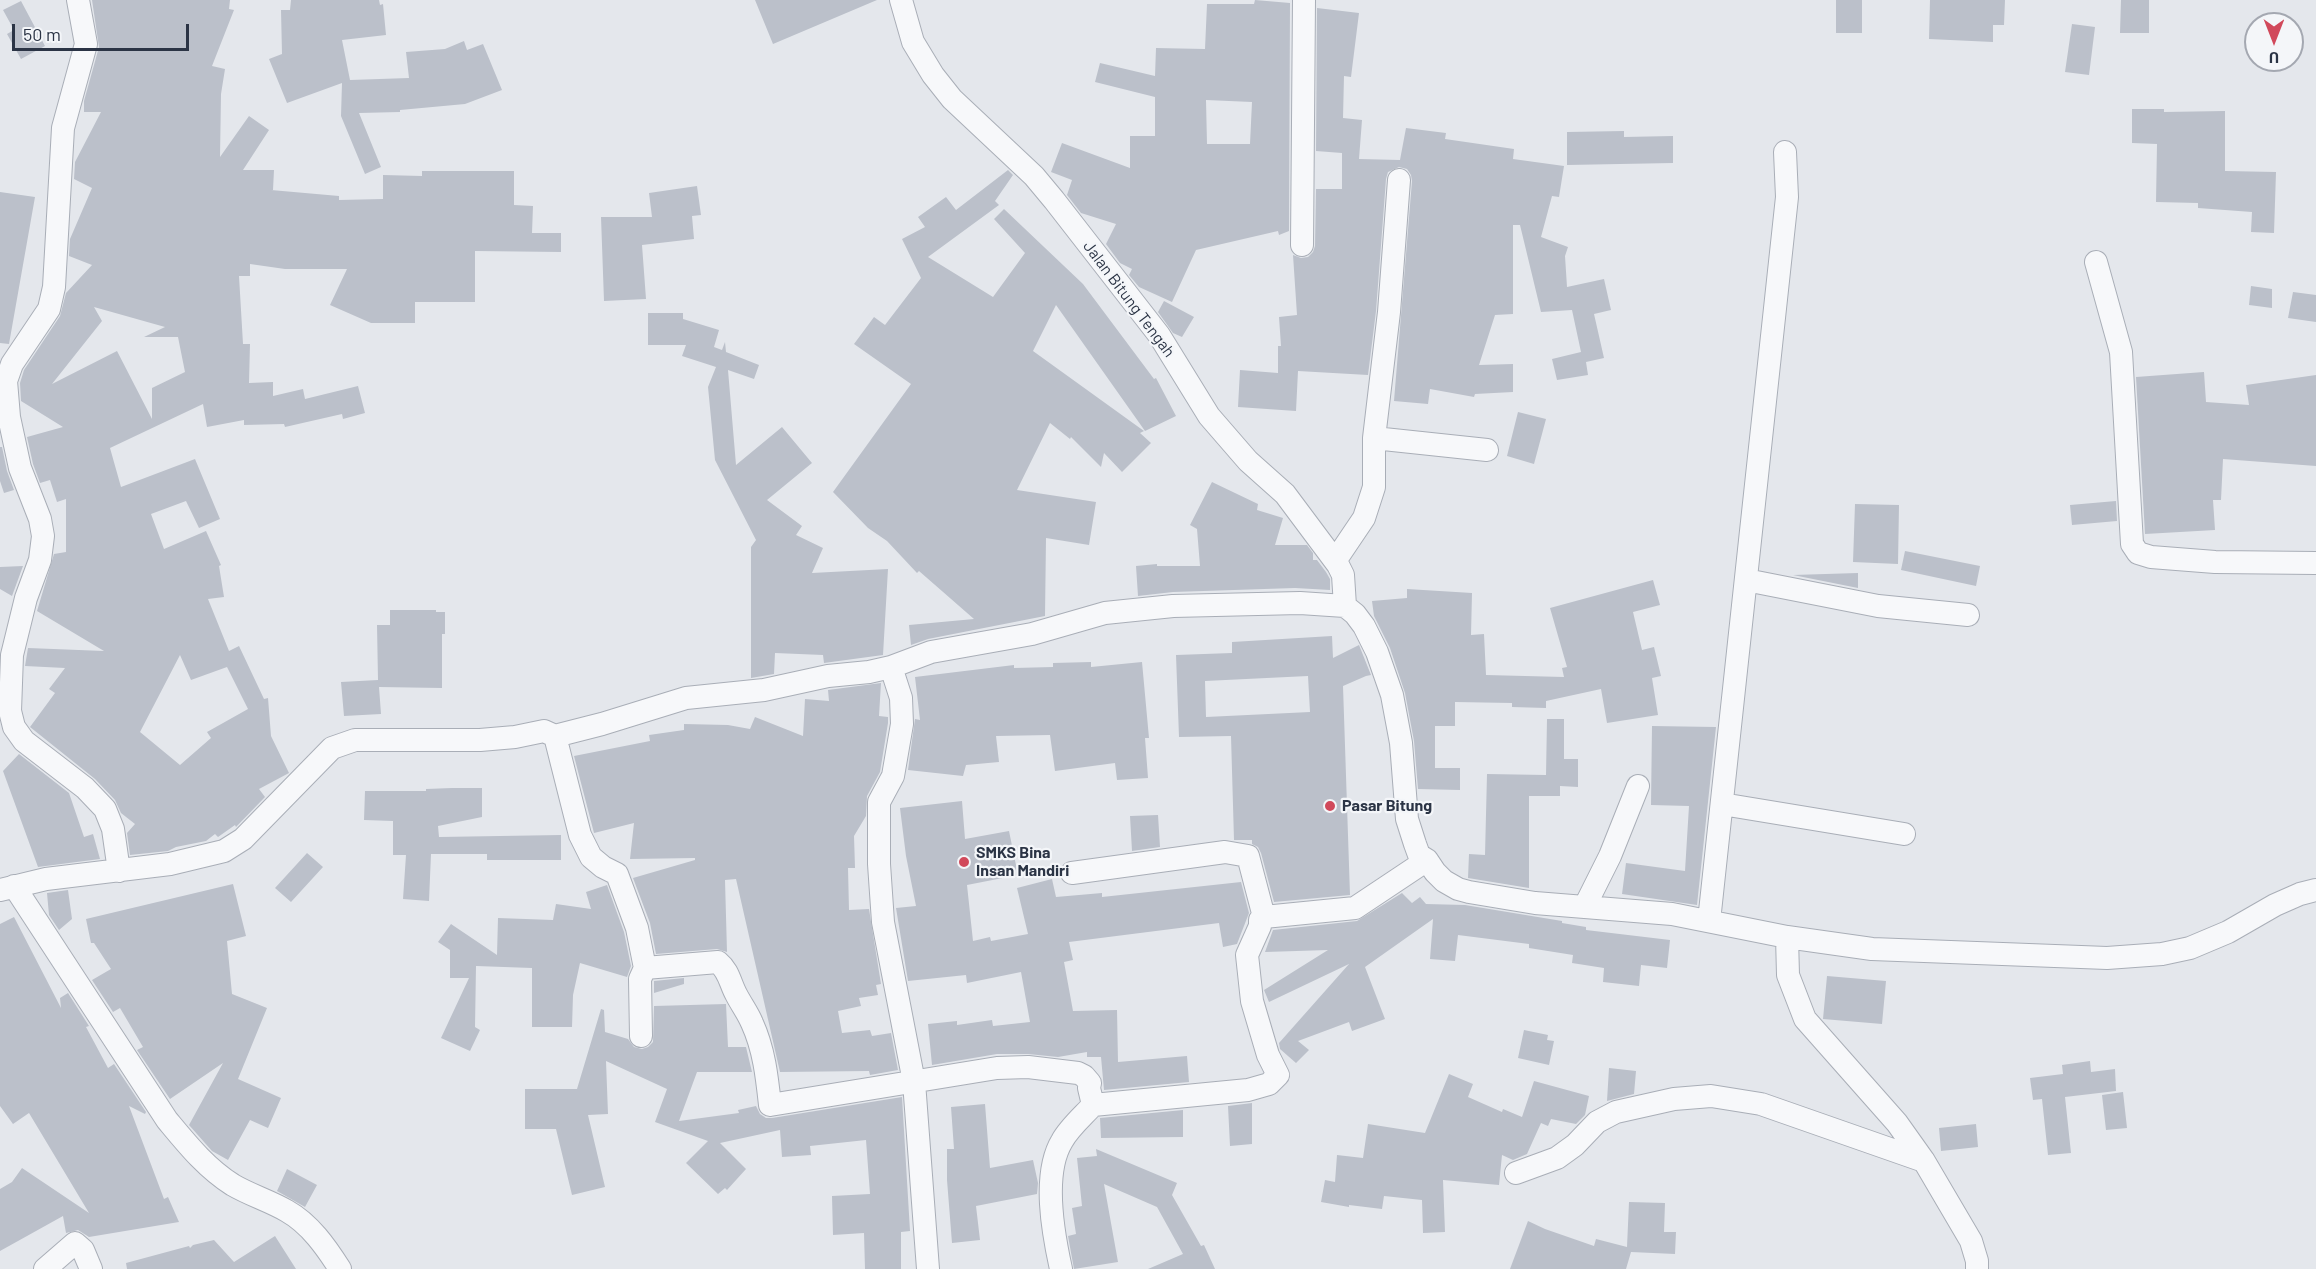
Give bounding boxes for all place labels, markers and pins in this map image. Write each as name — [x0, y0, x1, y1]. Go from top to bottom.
place label: Pasar Bitung — [1342, 796, 1432, 816]
marker: Pasar Bitung — [1323, 799, 1337, 813]
place label: SMKS Bina Insan Mandiri — [976, 843, 1069, 881]
marker: SMKS Bina Insan Mandiri — [957, 855, 971, 869]

